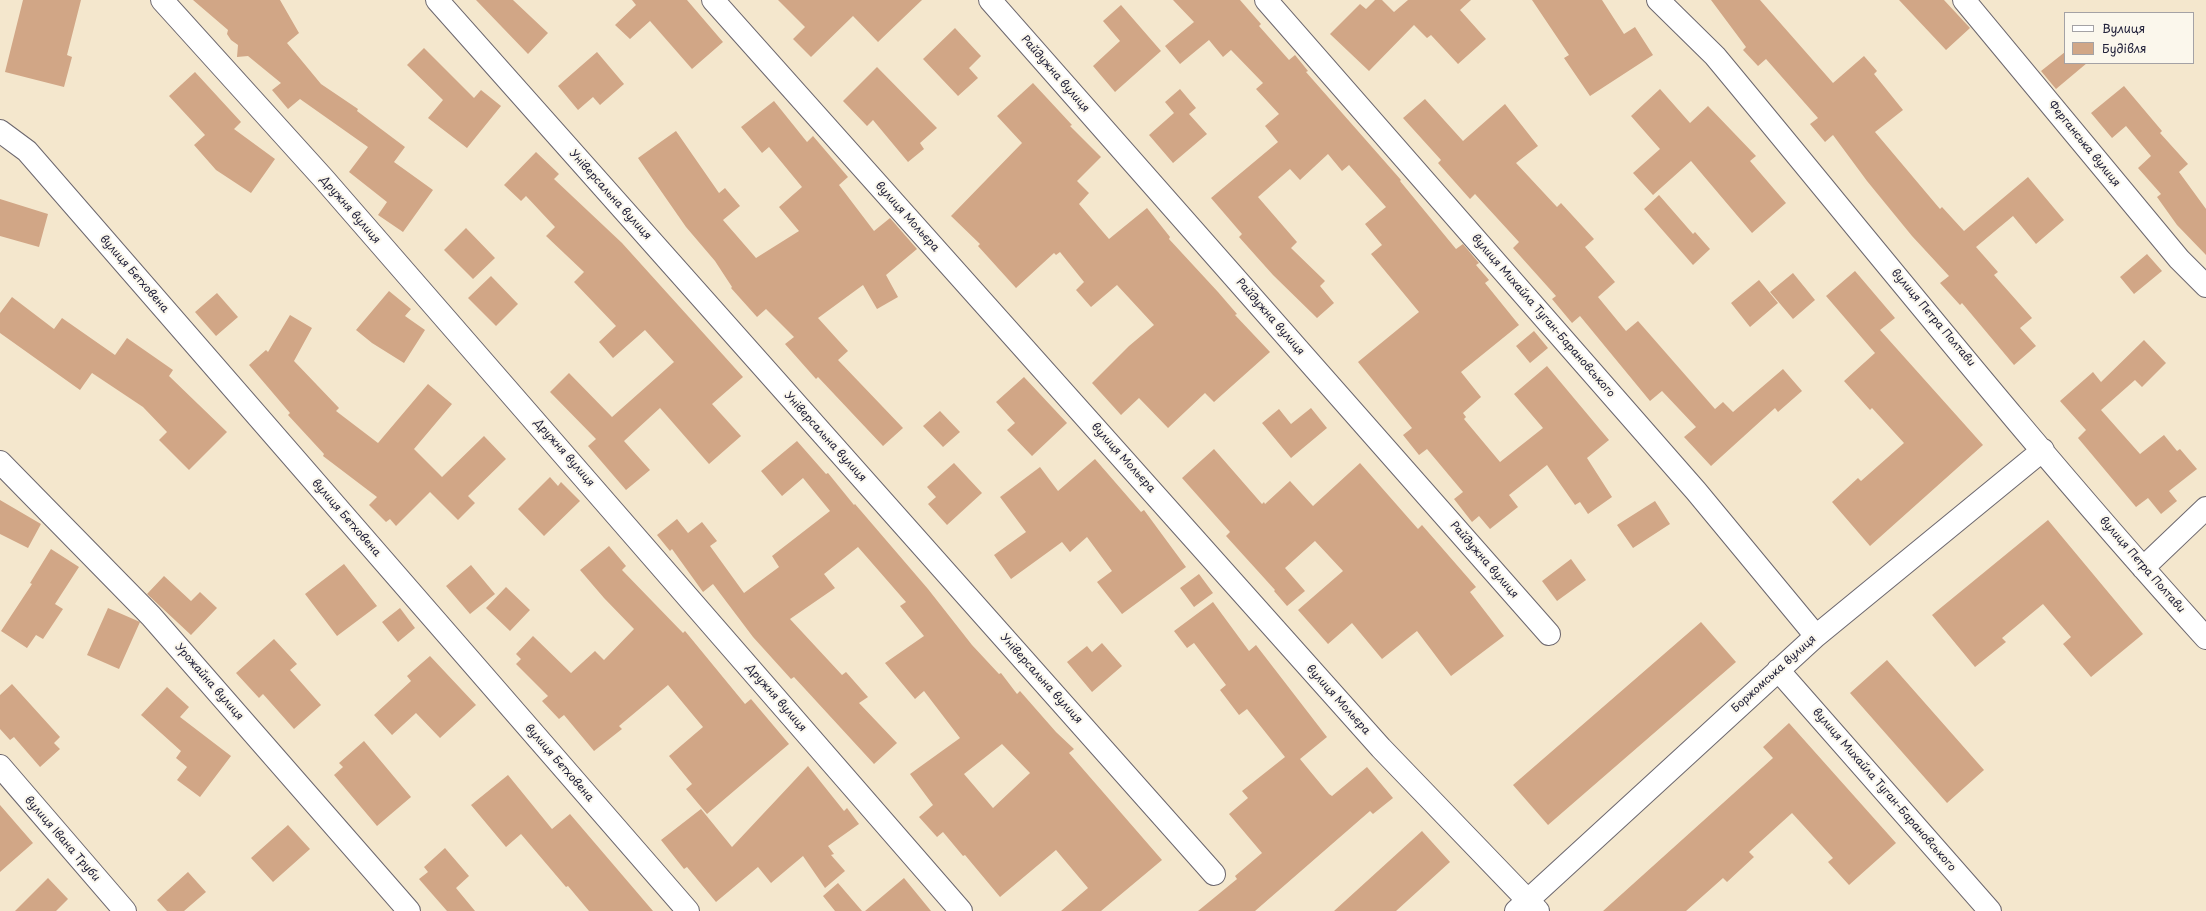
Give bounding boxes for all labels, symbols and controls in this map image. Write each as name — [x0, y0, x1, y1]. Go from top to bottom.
legend — [2064, 12, 2194, 64]
text: Вулиця — [2102, 19, 2145, 37]
street label: Райдужна вулиця — [1018, 33, 1092, 115]
text: Будівля — [2102, 39, 2147, 57]
street label: Ферганська вулиця — [2045, 98, 2123, 190]
street label: Універсальна вулиця — [566, 147, 654, 243]
street label: Дружня вулиця — [317, 174, 383, 246]
street label: вулиця Мольєра — [872, 179, 942, 255]
street label: вулиця Михайла Туган-Барановського — [1469, 232, 1617, 400]
street label: вулиця Бетховена — [97, 233, 171, 315]
street label: вулиця Петра Полтави — [1888, 267, 1978, 369]
street label: Райдужна вулиця — [1233, 276, 1307, 358]
street label: Універсальна вулиця — [781, 389, 869, 485]
street label: Дружня вулиця — [531, 417, 597, 489]
street label: вулиця Мольєра — [1088, 420, 1158, 496]
street label: вулиця Бетховена — [309, 477, 383, 559]
street label: вулиця Петра Полтави — [2097, 514, 2187, 616]
street label: Райдужна вулиця — [1447, 519, 1521, 601]
street label: Універсальна вулиця — [997, 631, 1085, 727]
street label: Боржомська вулиця — [1729, 633, 1819, 715]
street label: Урожайна вулиця — [172, 641, 246, 723]
street label: Дружня вулиця — [743, 662, 809, 734]
street label: вулиця Мольєра — [1303, 662, 1373, 738]
street label: вулиця Михайла Туган-Барановського — [1810, 706, 1958, 874]
street label: вулиця Бетховена — [522, 722, 596, 804]
street label: вулиця Івана Труби — [22, 794, 102, 884]

